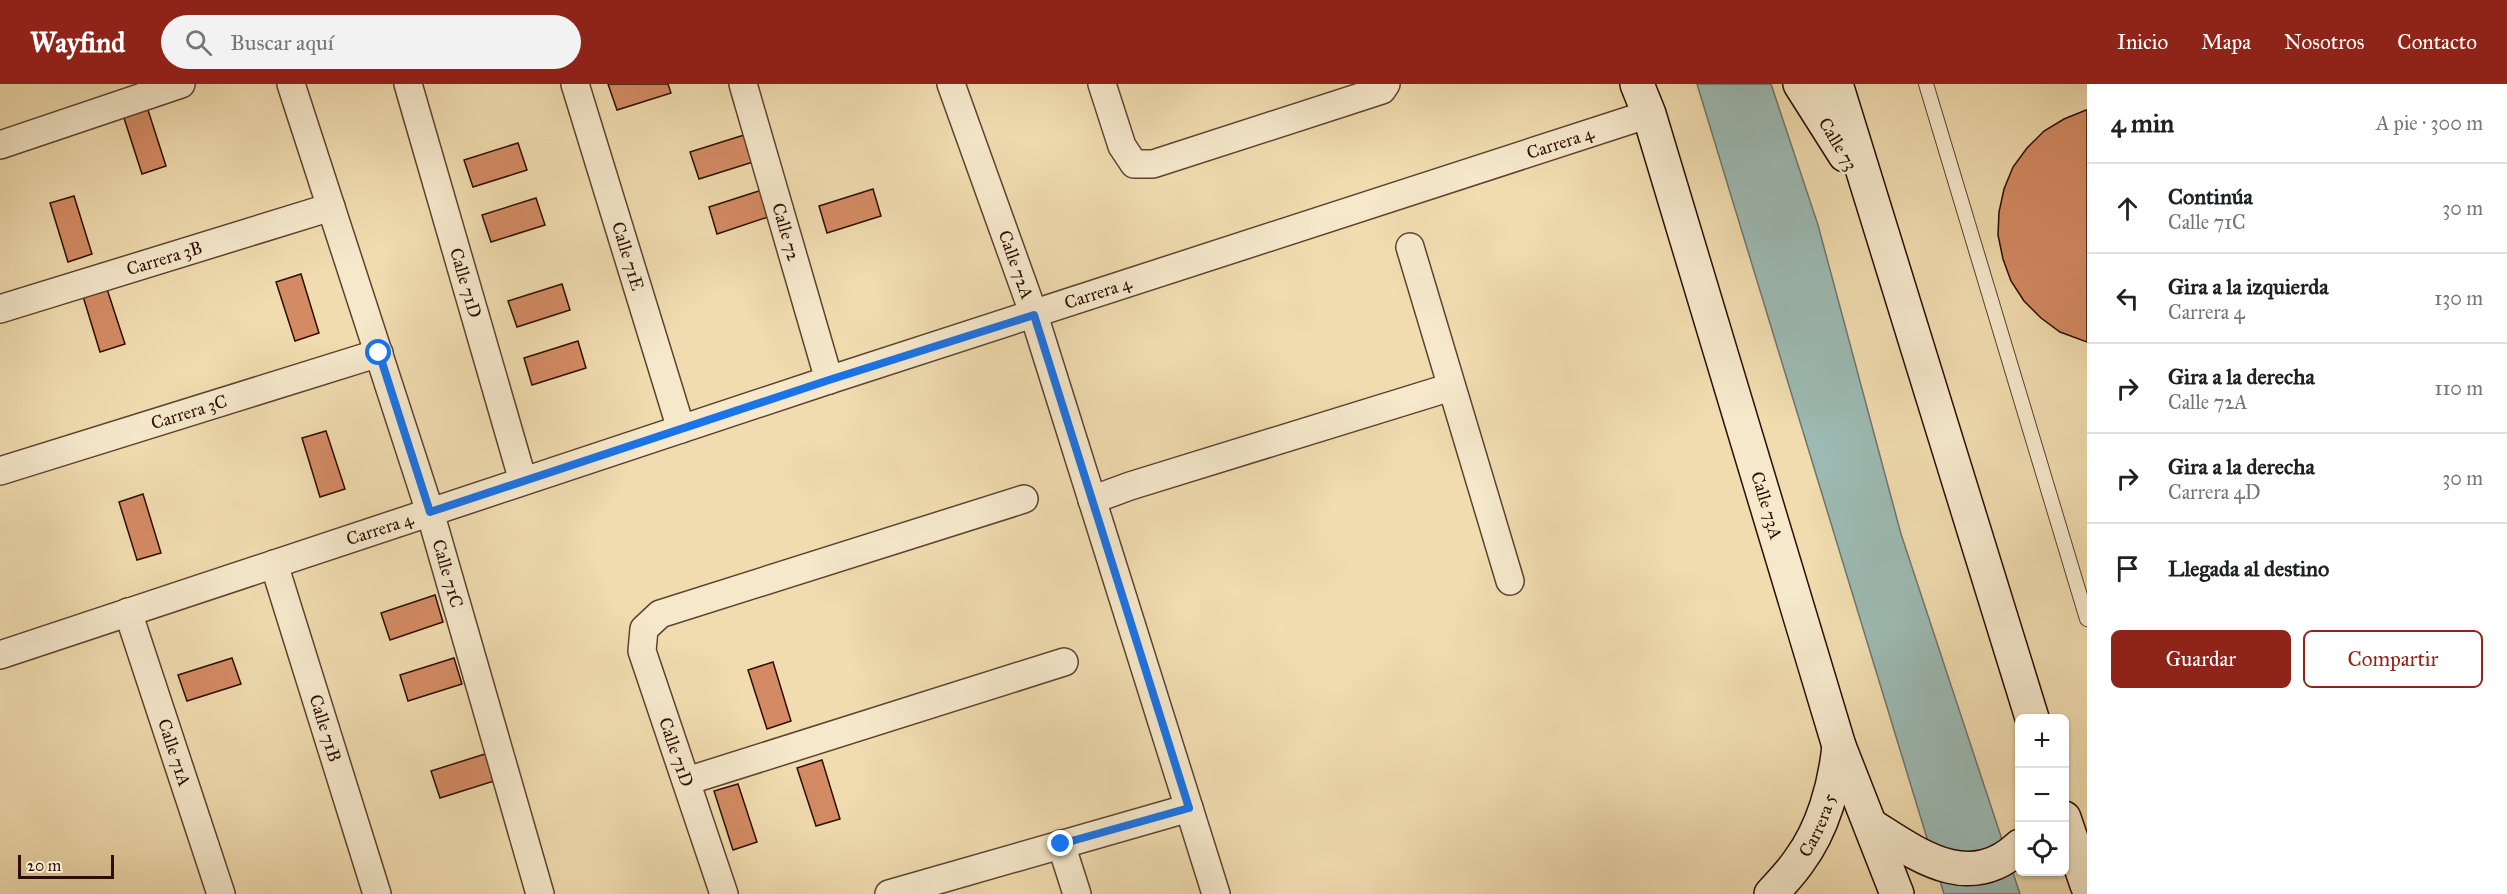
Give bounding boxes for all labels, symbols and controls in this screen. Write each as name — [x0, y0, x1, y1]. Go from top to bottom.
search box — [161, 15, 581, 69]
text: Wayfind — [30, 25, 125, 60]
icon: search — [182, 26, 215, 59]
text: Buscar aquí — [230, 29, 334, 56]
text: Inicio — [2117, 29, 2168, 55]
text: Mapa — [2201, 29, 2251, 55]
text: Nosotros — [2284, 29, 2364, 55]
text: Contacto — [2397, 29, 2477, 55]
text: 4 min — [2111, 107, 2174, 139]
text: A pie · 300 m — [2376, 111, 2483, 135]
street label: Calle 73 — [1814, 114, 1862, 174]
street label: Carrera 4 — [1524, 121, 1597, 164]
text: Continúa — [2168, 183, 2253, 210]
icon: ahead — [2111, 192, 2144, 225]
text: 30 m — [2442, 196, 2483, 220]
street label: Calle 72 — [767, 200, 805, 264]
text: Calle 71C — [2168, 210, 2246, 234]
street label: Calle 71E — [607, 219, 649, 293]
street label: Calle 72A — [993, 227, 1038, 302]
street label: Carrera 3B — [124, 236, 205, 280]
street label: Calle 71D — [445, 245, 486, 320]
street label: Carrera 4 — [1062, 271, 1135, 314]
text: Gira a la izquierda — [2168, 273, 2329, 300]
icon: left — [2111, 282, 2144, 315]
text: 130 m — [2434, 286, 2483, 310]
text: Carrera 4 — [2168, 300, 2245, 324]
route start — [365, 339, 391, 365]
text: Gira a la derecha — [2168, 363, 2315, 390]
icon: right — [2111, 372, 2144, 405]
text: 110 m — [2435, 376, 2483, 400]
street label: Carrera 3C — [148, 390, 230, 434]
text: Calle 72A — [2168, 390, 2247, 414]
text: Gira a la derecha — [2168, 453, 2315, 480]
icon: right — [2111, 462, 2144, 495]
text: 30 m — [2442, 466, 2483, 490]
street label: Calle 73A — [1746, 469, 1787, 542]
text: Carrera 4D — [2168, 480, 2260, 504]
street label: Carrera 4 — [343, 507, 417, 550]
street label: Calle 71C — [427, 537, 468, 610]
icon: arrive — [2111, 552, 2144, 585]
text: Llegada al destino — [2168, 555, 2329, 582]
button: Guardar — [2111, 630, 2291, 688]
button: Compartir — [2303, 630, 2483, 688]
street label: Calle 71B — [304, 692, 346, 765]
street label: Calle 71D — [654, 714, 698, 790]
map controls — [2015, 714, 2069, 876]
button: + — [2015, 714, 2069, 768]
street label: Calle 71A — [153, 716, 196, 789]
button: − — [2015, 768, 2069, 822]
street label: Carrera 5 — [1794, 790, 1841, 861]
button: locate — [2015, 822, 2069, 876]
route end — [1047, 830, 1073, 856]
scale bar — [18, 852, 114, 880]
text: 20 m — [27, 856, 61, 875]

